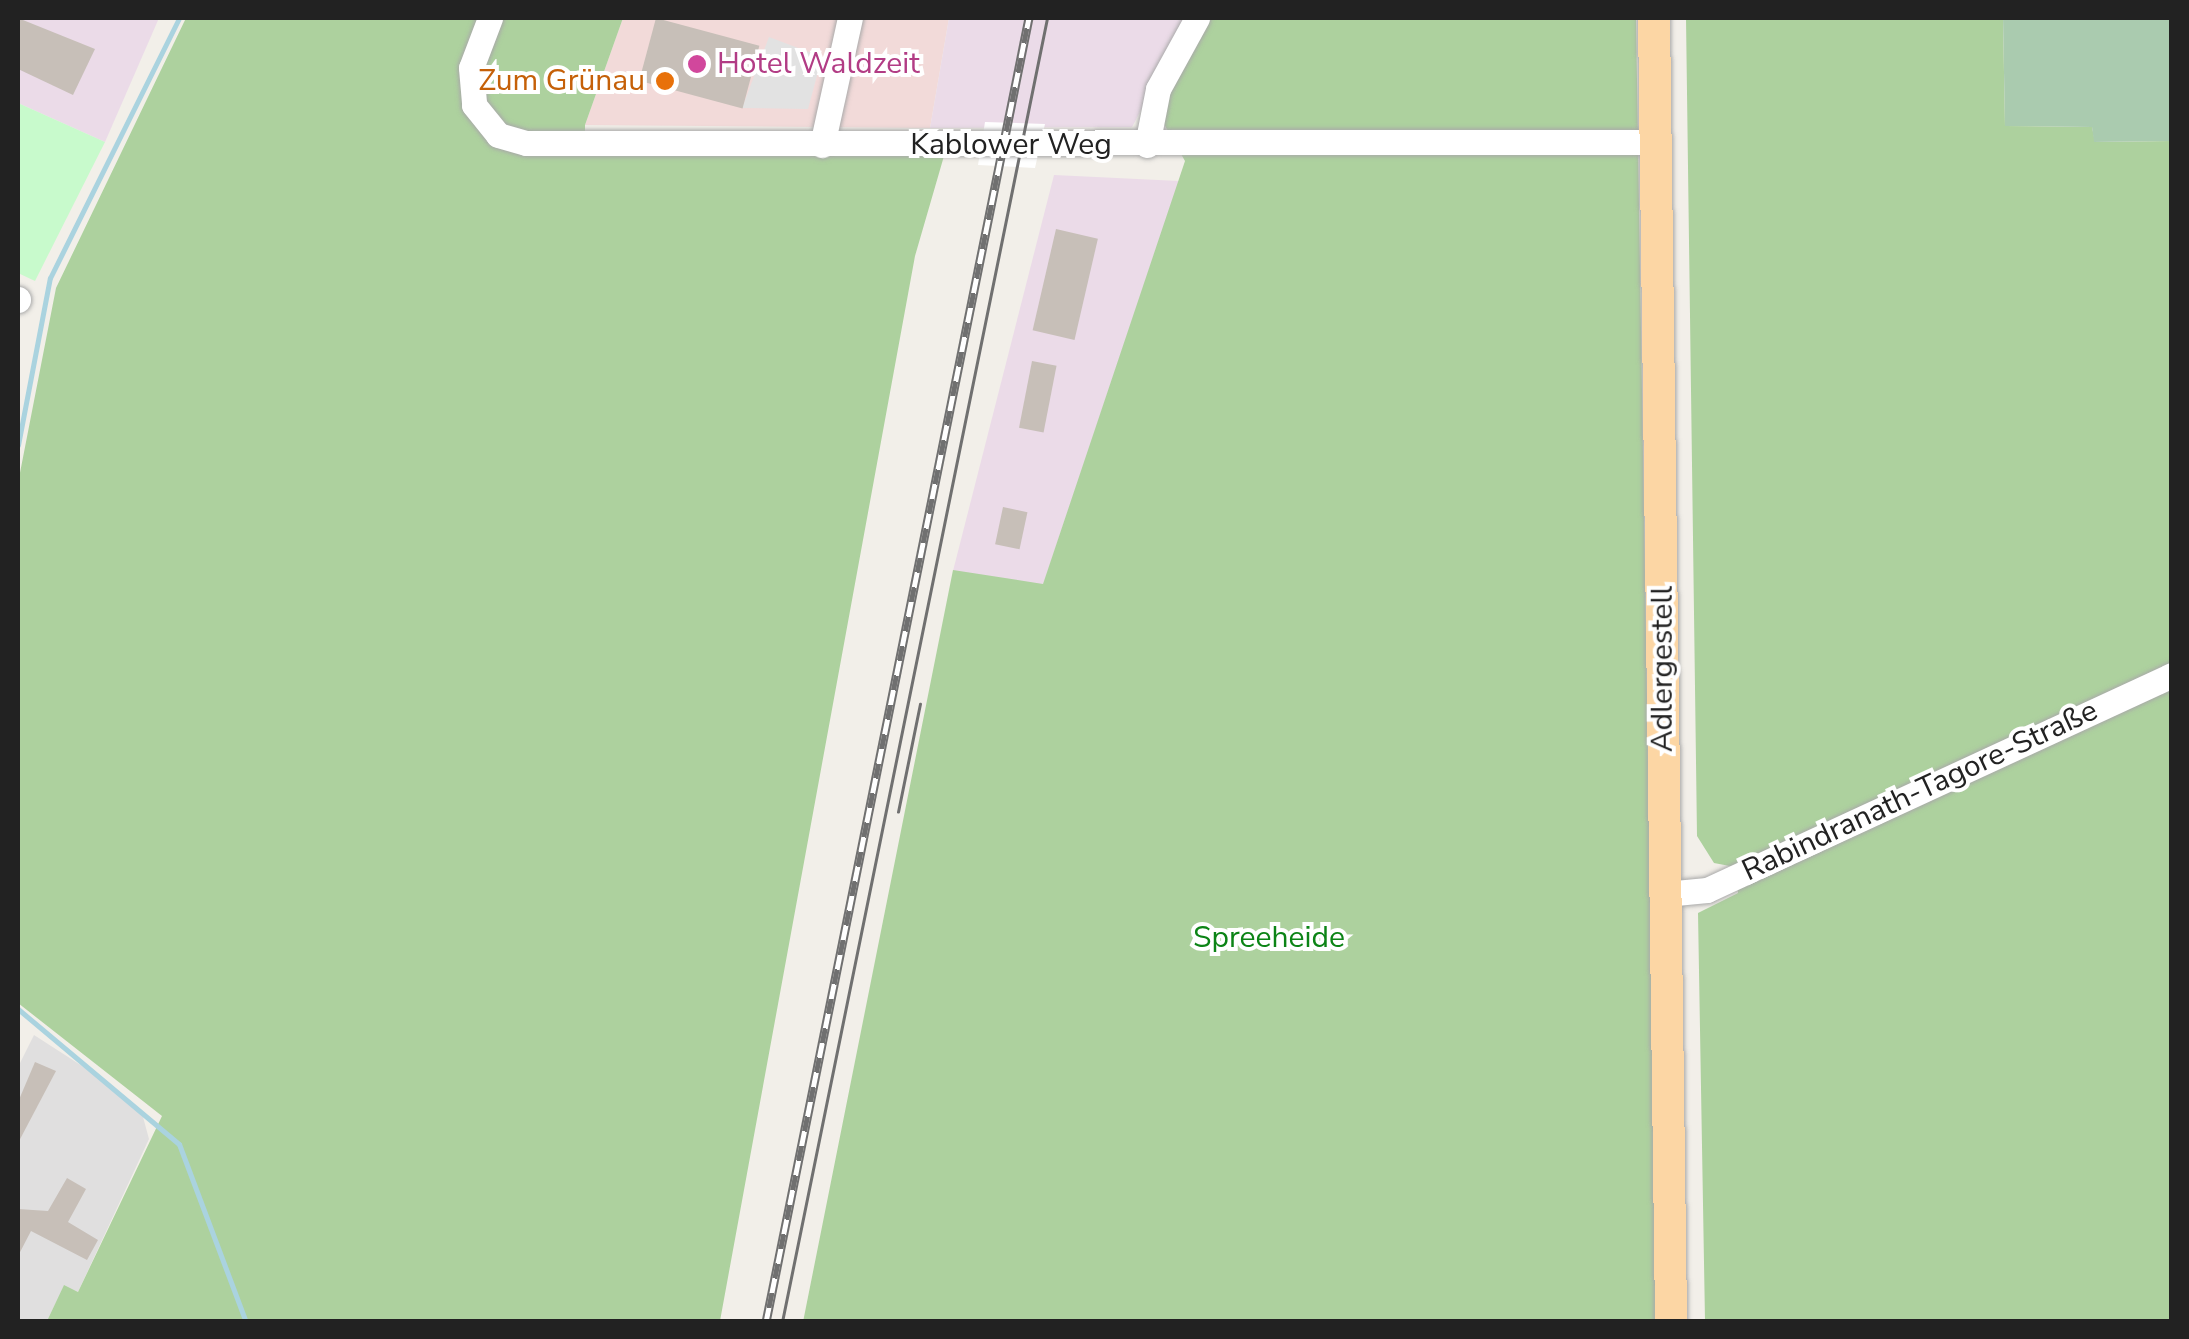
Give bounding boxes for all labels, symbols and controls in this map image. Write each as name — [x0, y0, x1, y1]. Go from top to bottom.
place label: Hotel Waldzeit — [717, 46, 920, 82]
marker: Hotel Waldzeit — [686, 53, 708, 75]
place label: Zum Grünau — [478, 63, 645, 99]
marker: Zum Grünau — [654, 70, 676, 92]
street label: Kablower Weg — [910, 127, 1112, 163]
street label: Adlergestell — [1645, 586, 1681, 752]
street label: Rabindranath-Tagore-Straße — [1737, 693, 2103, 889]
park label: Spreeheide — [1193, 920, 1345, 956]

